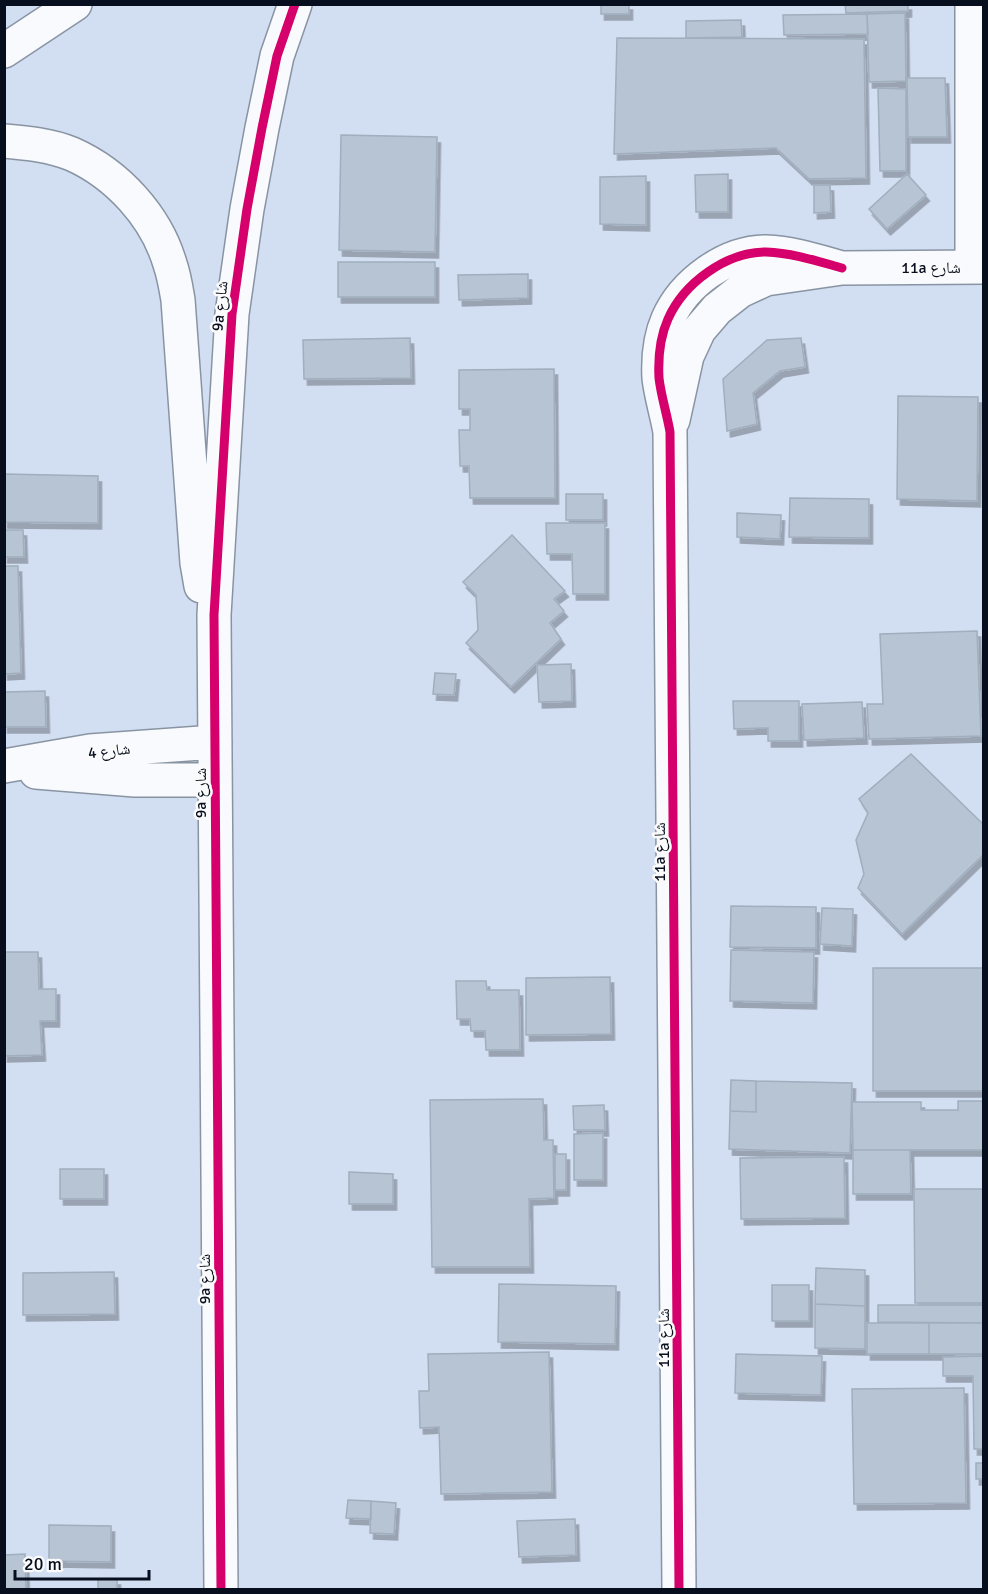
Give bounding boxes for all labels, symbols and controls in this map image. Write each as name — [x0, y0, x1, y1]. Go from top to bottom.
street label: 11a شارع — [901, 258, 961, 278]
street label: 9a شارع — [207, 280, 233, 332]
street label: شارع 4 — [87, 739, 131, 763]
street label: 9a شارع — [191, 768, 211, 818]
street label: 11a شارع — [650, 822, 670, 882]
street label: 9a شارع — [195, 1254, 215, 1304]
street label: 11a شارع — [654, 1308, 674, 1368]
scale bar — [15, 1543, 148, 1581]
text: 20 m — [24, 1553, 62, 1575]

